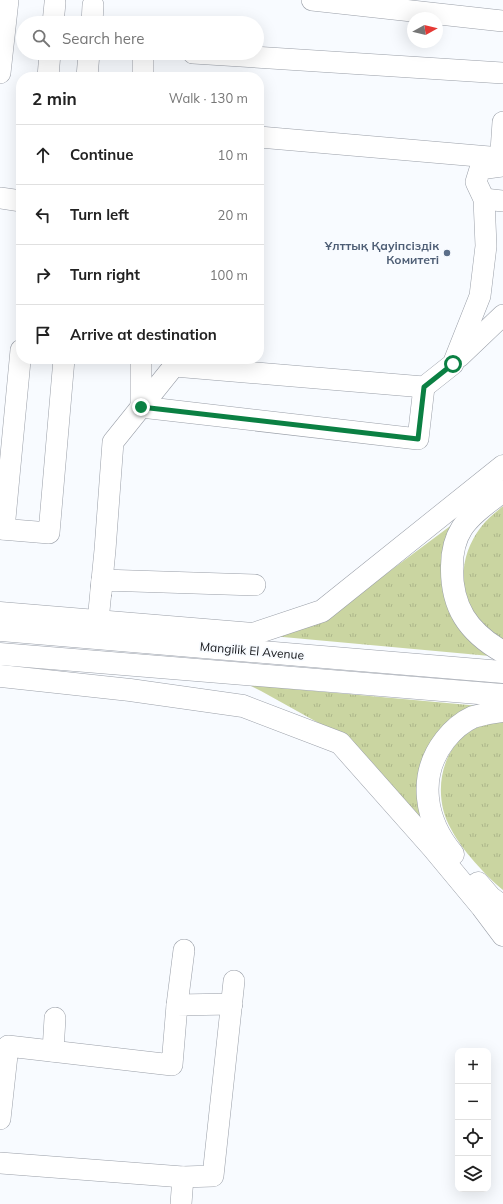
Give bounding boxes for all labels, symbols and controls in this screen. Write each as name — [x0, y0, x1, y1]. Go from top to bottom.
north arrow — [407, 12, 443, 48]
search box — [16, 16, 264, 60]
icon: search — [30, 27, 52, 49]
text: Search here — [62, 29, 144, 48]
text: 2 min — [32, 88, 77, 109]
text: Walk · 130 m — [169, 90, 248, 106]
icon: ahead — [32, 144, 54, 166]
text: Continue — [70, 145, 133, 164]
text: 10 m — [218, 147, 248, 163]
icon: left — [32, 204, 54, 226]
text: Turn left — [70, 205, 129, 224]
text: 20 m — [218, 207, 248, 223]
place label: Ұлттық Қауіпсіздік Комитеті — [324, 238, 439, 267]
marker: Ұлттық Қауіпсіздік Комитеті — [442, 248, 452, 258]
icon: right — [32, 264, 54, 286]
text: Turn right — [70, 265, 140, 284]
text: 100 m — [210, 267, 248, 283]
icon: arrive — [32, 324, 54, 346]
text: Arrive at destination — [70, 325, 217, 344]
route start — [444, 355, 462, 373]
route end — [132, 398, 150, 416]
street label: Mangilik El Avenue — [199, 638, 305, 663]
map controls — [455, 1048, 491, 1192]
button: + — [455, 1048, 491, 1084]
button: − — [455, 1084, 491, 1120]
button: locate — [455, 1120, 491, 1156]
button: layers — [455, 1156, 491, 1192]

